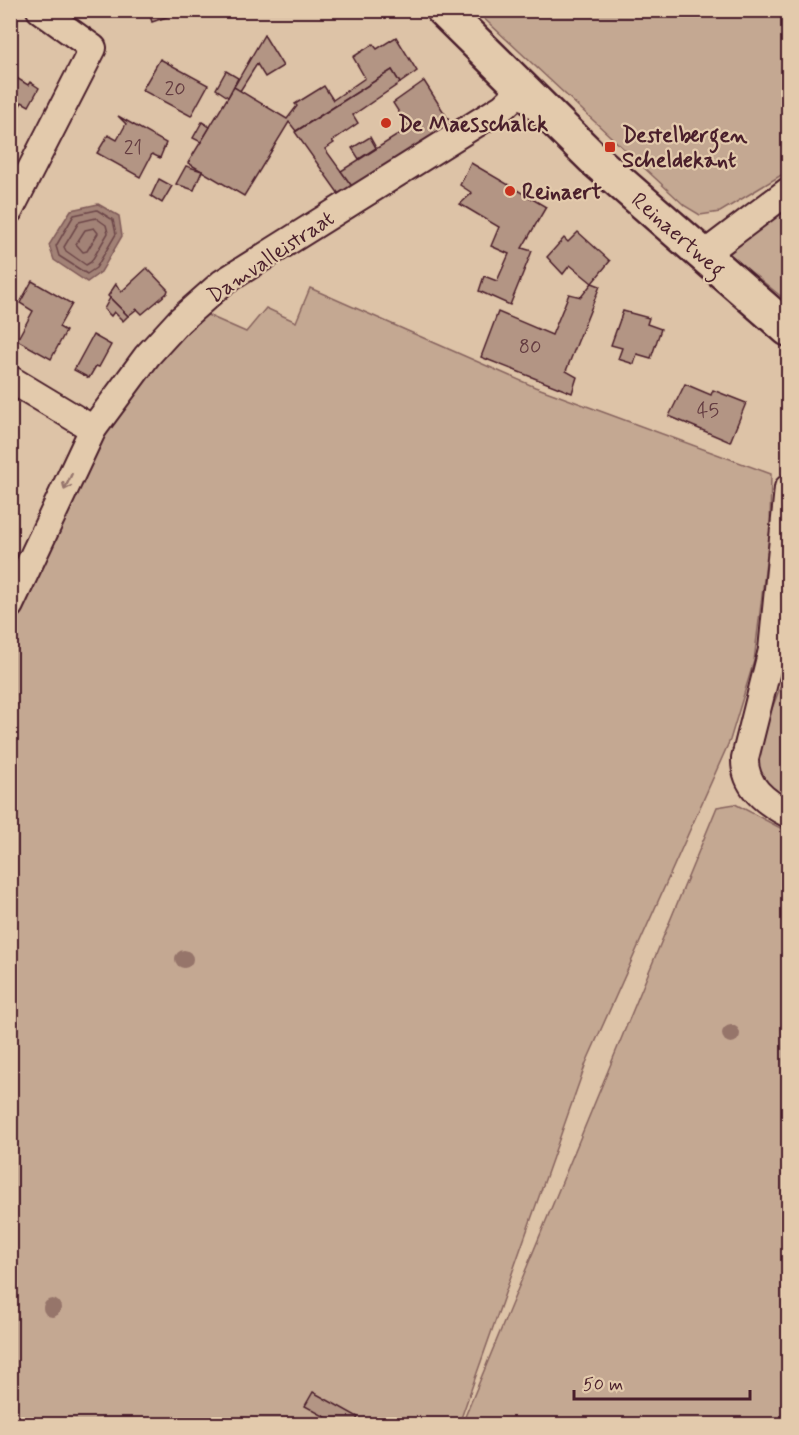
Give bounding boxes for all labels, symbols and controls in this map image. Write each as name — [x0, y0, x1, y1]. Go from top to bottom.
house number: 20 — [164, 76, 186, 103]
place label: De Maesschalck — [398, 111, 548, 139]
marker: De Maesschalck — [379, 116, 393, 130]
place label: Destelbergen Scheldekant — [622, 122, 748, 175]
house number: 21 — [124, 135, 142, 162]
marker: Destelbergen Scheldekant — [603, 140, 617, 154]
place label: Reinaert — [522, 179, 602, 207]
marker: Reinaert — [503, 184, 517, 198]
street label: Reinaertweg — [623, 187, 731, 286]
street label: Damvalleistraat — [202, 205, 340, 310]
house number: 80 — [519, 334, 541, 361]
house number: 45 — [697, 398, 719, 425]
one-way arrow — [62, 472, 74, 490]
scale bar — [574, 1363, 750, 1401]
text: 50 m — [583, 1373, 623, 1397]

